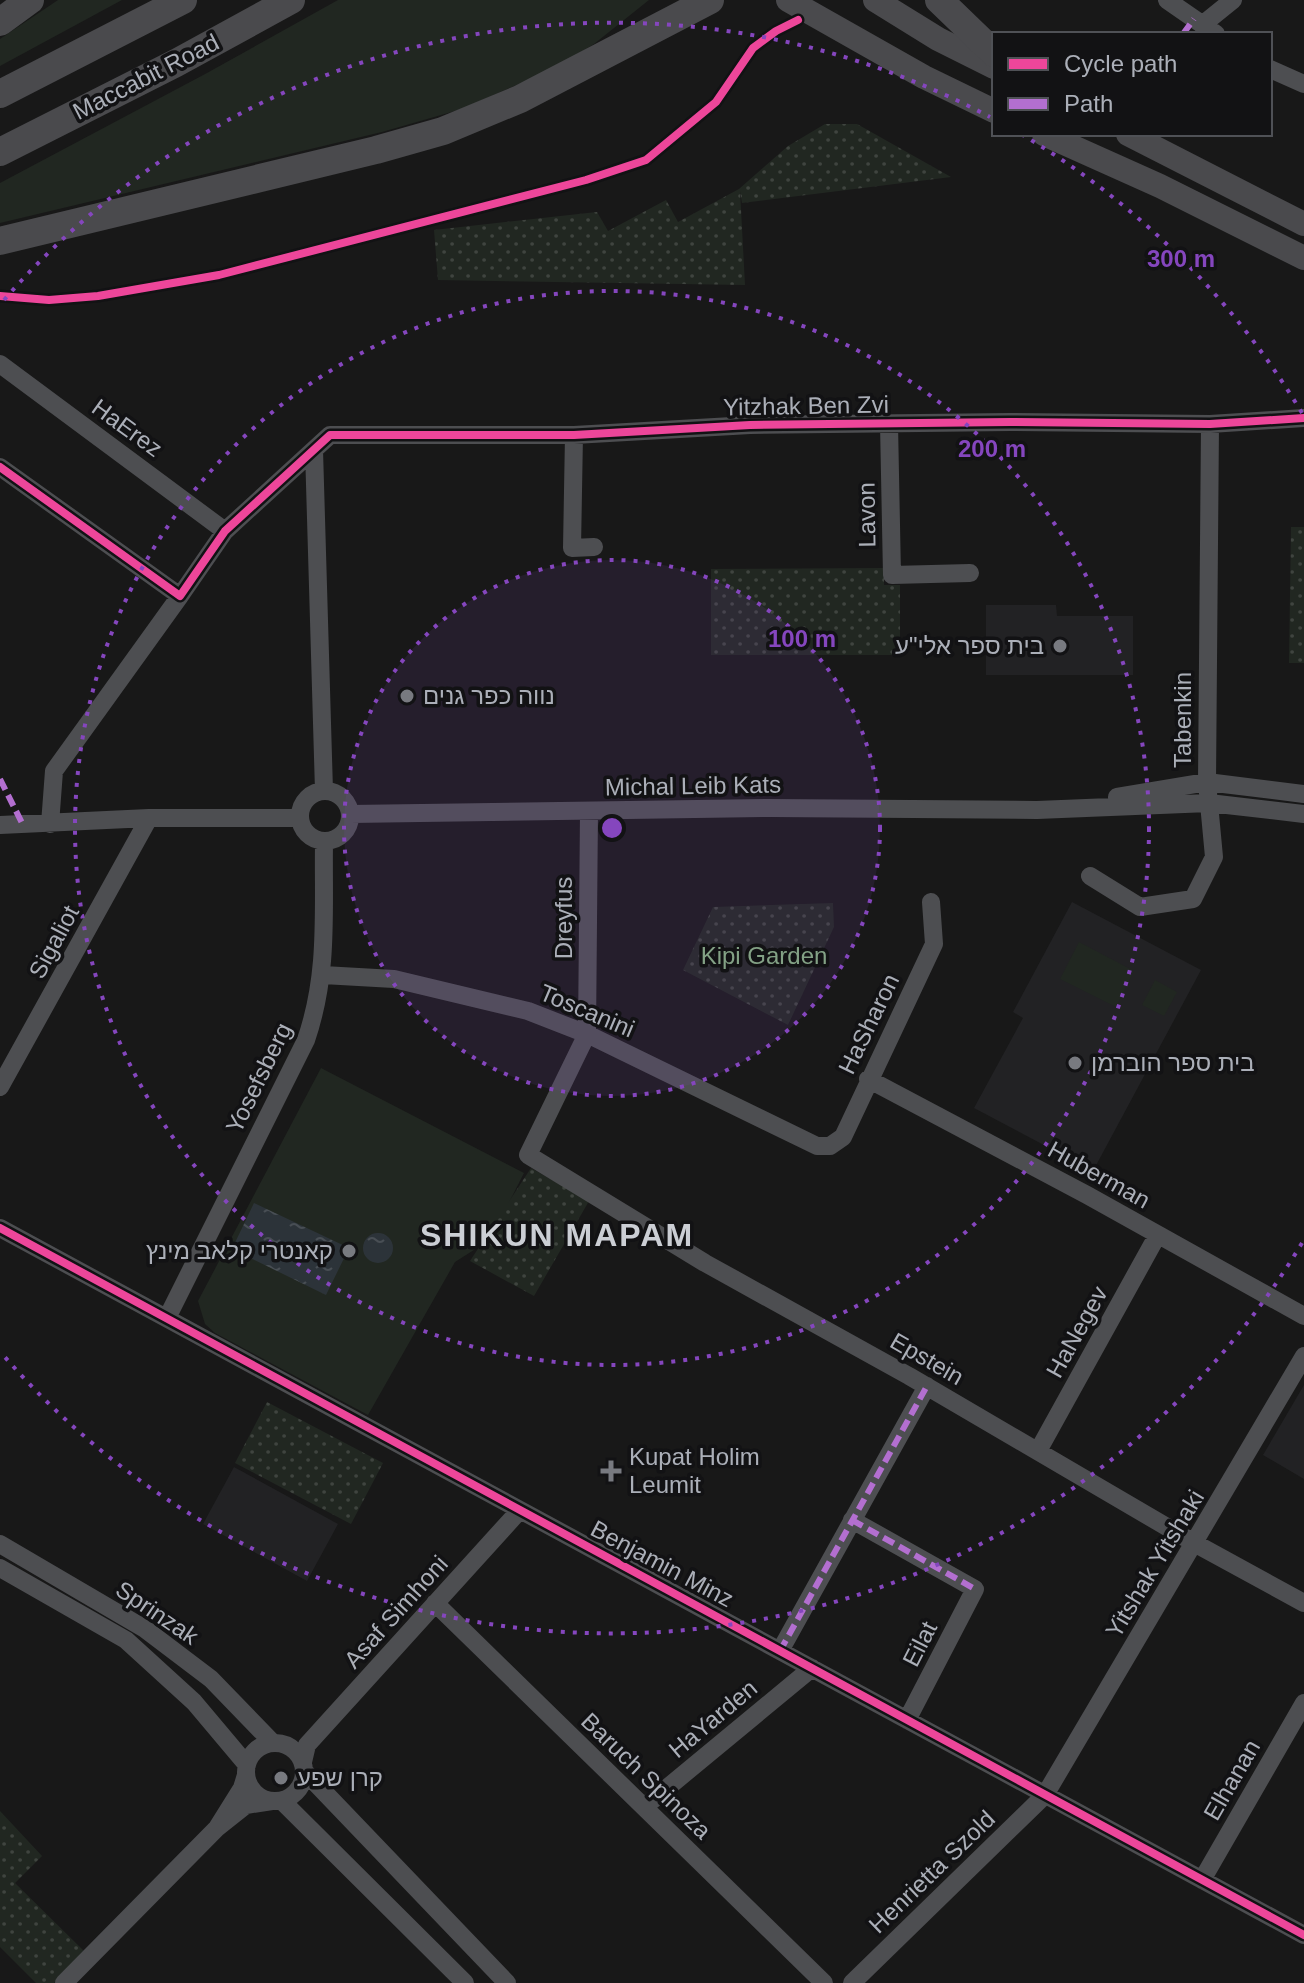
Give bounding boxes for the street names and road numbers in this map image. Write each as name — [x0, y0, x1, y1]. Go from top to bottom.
street label: Maccabit Road — [68, 28, 223, 125]
street label: Yitzhak Ben Zvi — [723, 391, 889, 420]
street label: HaErez — [87, 393, 168, 462]
street label: Lavon — [852, 482, 881, 548]
street label: Tabenkin — [1169, 672, 1196, 768]
street label: Michal Leib Kats — [605, 770, 781, 801]
street label: Dreyfus — [550, 877, 577, 959]
street label: Sigaliot — [23, 900, 84, 983]
street label: HaSharon — [833, 969, 904, 1078]
street label: Toscanini — [536, 979, 639, 1043]
street label: Yosefsberg — [220, 1018, 297, 1137]
street label: Huberman — [1044, 1136, 1155, 1214]
street label: HaNegev — [1040, 1281, 1113, 1382]
street label: Epstein — [886, 1327, 969, 1390]
street label: Yitshak Yitshaki — [1100, 1485, 1209, 1642]
street label: Benjamin Minz — [586, 1515, 738, 1612]
street label: Asaf Simhoni — [338, 1550, 453, 1673]
street label: Sprinzak — [111, 1575, 204, 1650]
street label: Eilat — [897, 1617, 942, 1671]
street label: HaYarden — [663, 1674, 762, 1763]
street label: Baruch Spinoza — [576, 1707, 717, 1845]
street label: Elhanan — [1198, 1735, 1265, 1825]
street label: Henrietta Szold — [863, 1805, 1000, 1938]

